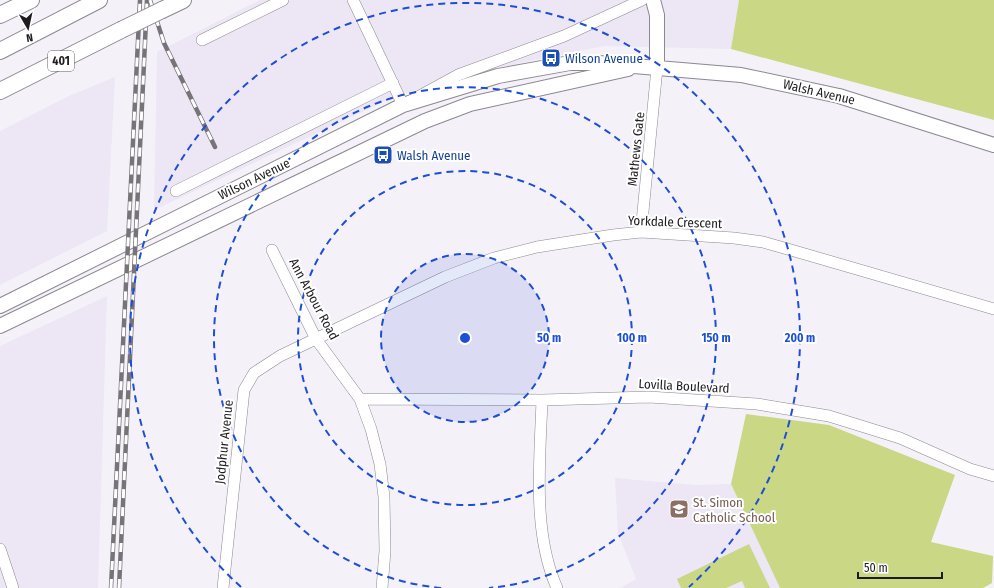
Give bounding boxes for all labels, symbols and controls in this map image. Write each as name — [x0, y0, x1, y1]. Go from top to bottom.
north arrow — [8, 8, 48, 48]
text: N — [25, 30, 34, 44]
bus stop icon: Wilson Avenue — [540, 47, 562, 69]
road number: 401 — [48, 51, 74, 71]
place label: Wilson Avenue — [565, 51, 643, 66]
street label: Walsh Avenue — [781, 76, 857, 108]
street label: Mathews Gate — [625, 111, 647, 187]
bus stop icon: Walsh Avenue — [372, 144, 394, 166]
place label: Walsh Avenue — [397, 148, 471, 163]
street label: Wilson Avenue — [216, 155, 292, 203]
street label: Yorkdale Crescent — [628, 213, 723, 231]
street label: Ann Arbour Road — [286, 256, 342, 342]
centre of rings — [458, 331, 472, 345]
text: 50 m — [537, 331, 561, 345]
text: 100 m — [617, 331, 647, 345]
text: 150 m — [701, 331, 731, 345]
text: 200 m — [784, 331, 815, 345]
street label: Lovilla Boulevard — [638, 376, 730, 396]
street label: Jodphur Avenue — [212, 399, 236, 485]
place label: St. Simon Catholic School — [693, 495, 776, 525]
school or university icon: St. Simon Catholic School — [668, 498, 690, 520]
scale bar — [858, 554, 942, 580]
text: 50 m — [864, 561, 888, 575]

